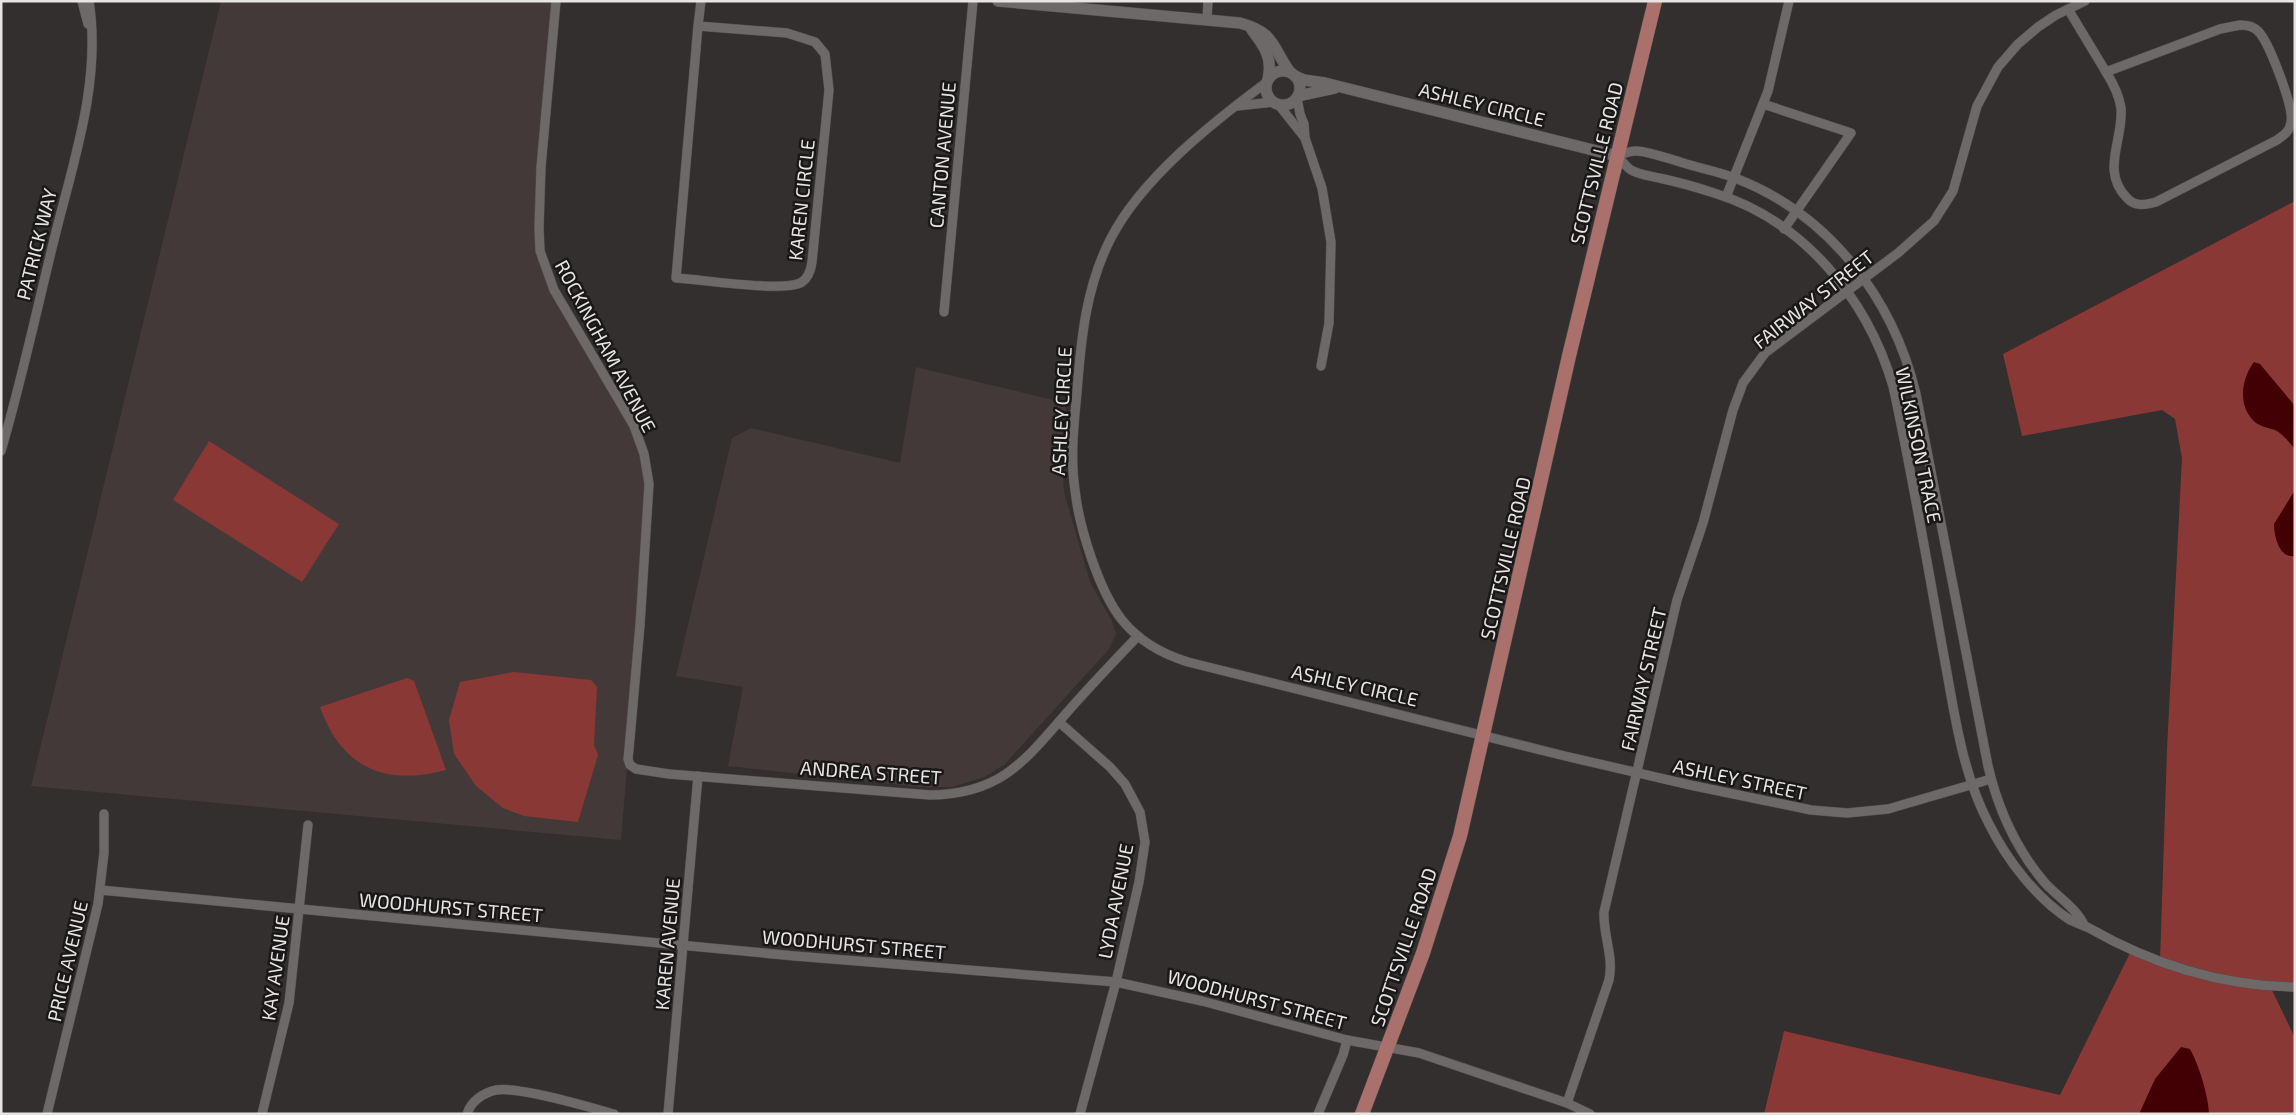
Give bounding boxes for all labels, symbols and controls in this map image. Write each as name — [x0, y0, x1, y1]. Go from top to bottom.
street label: ASHLEY CIRCLE — [1417, 77, 1547, 131]
street label: SCOTTSVILLE ROAD — [1565, 80, 1627, 246]
street label: CANTON AVENUE — [924, 81, 960, 229]
street label: KAREN CIRCLE — [783, 138, 819, 262]
street label: PATRICK WAY — [11, 186, 61, 302]
street label: FAIRWAY STREET — [1748, 245, 1878, 353]
street label: ROCKINGHAM AVENUE — [551, 256, 661, 436]
street label: ASHLEY CIRCLE — [1046, 346, 1076, 476]
street label: WILKINSON TRACE — [1891, 365, 1947, 525]
street label: SCOTTSVILLE ROAD — [1475, 474, 1535, 642]
street label: FAIRWAY STREET — [1615, 605, 1671, 753]
street label: ASHLEY CIRCLE — [1290, 659, 1420, 711]
street label: ASHLEY STREET — [1671, 754, 1809, 804]
street label: ANDREA STREET — [800, 756, 942, 788]
street label: LYDA AVENUE — [1093, 842, 1137, 960]
street label: SCOTTSVILLE ROAD — [1365, 865, 1441, 1029]
street label: KAREN AVENUE — [650, 877, 684, 1011]
street label: WOODHURST STREET — [358, 888, 544, 926]
street label: PRICE AVENUE — [42, 898, 92, 1024]
street label: KAY AVENUE — [256, 914, 294, 1022]
street label: WOODHURST STREET — [761, 925, 947, 963]
street label: WOODHURST STREET — [1165, 964, 1349, 1034]

